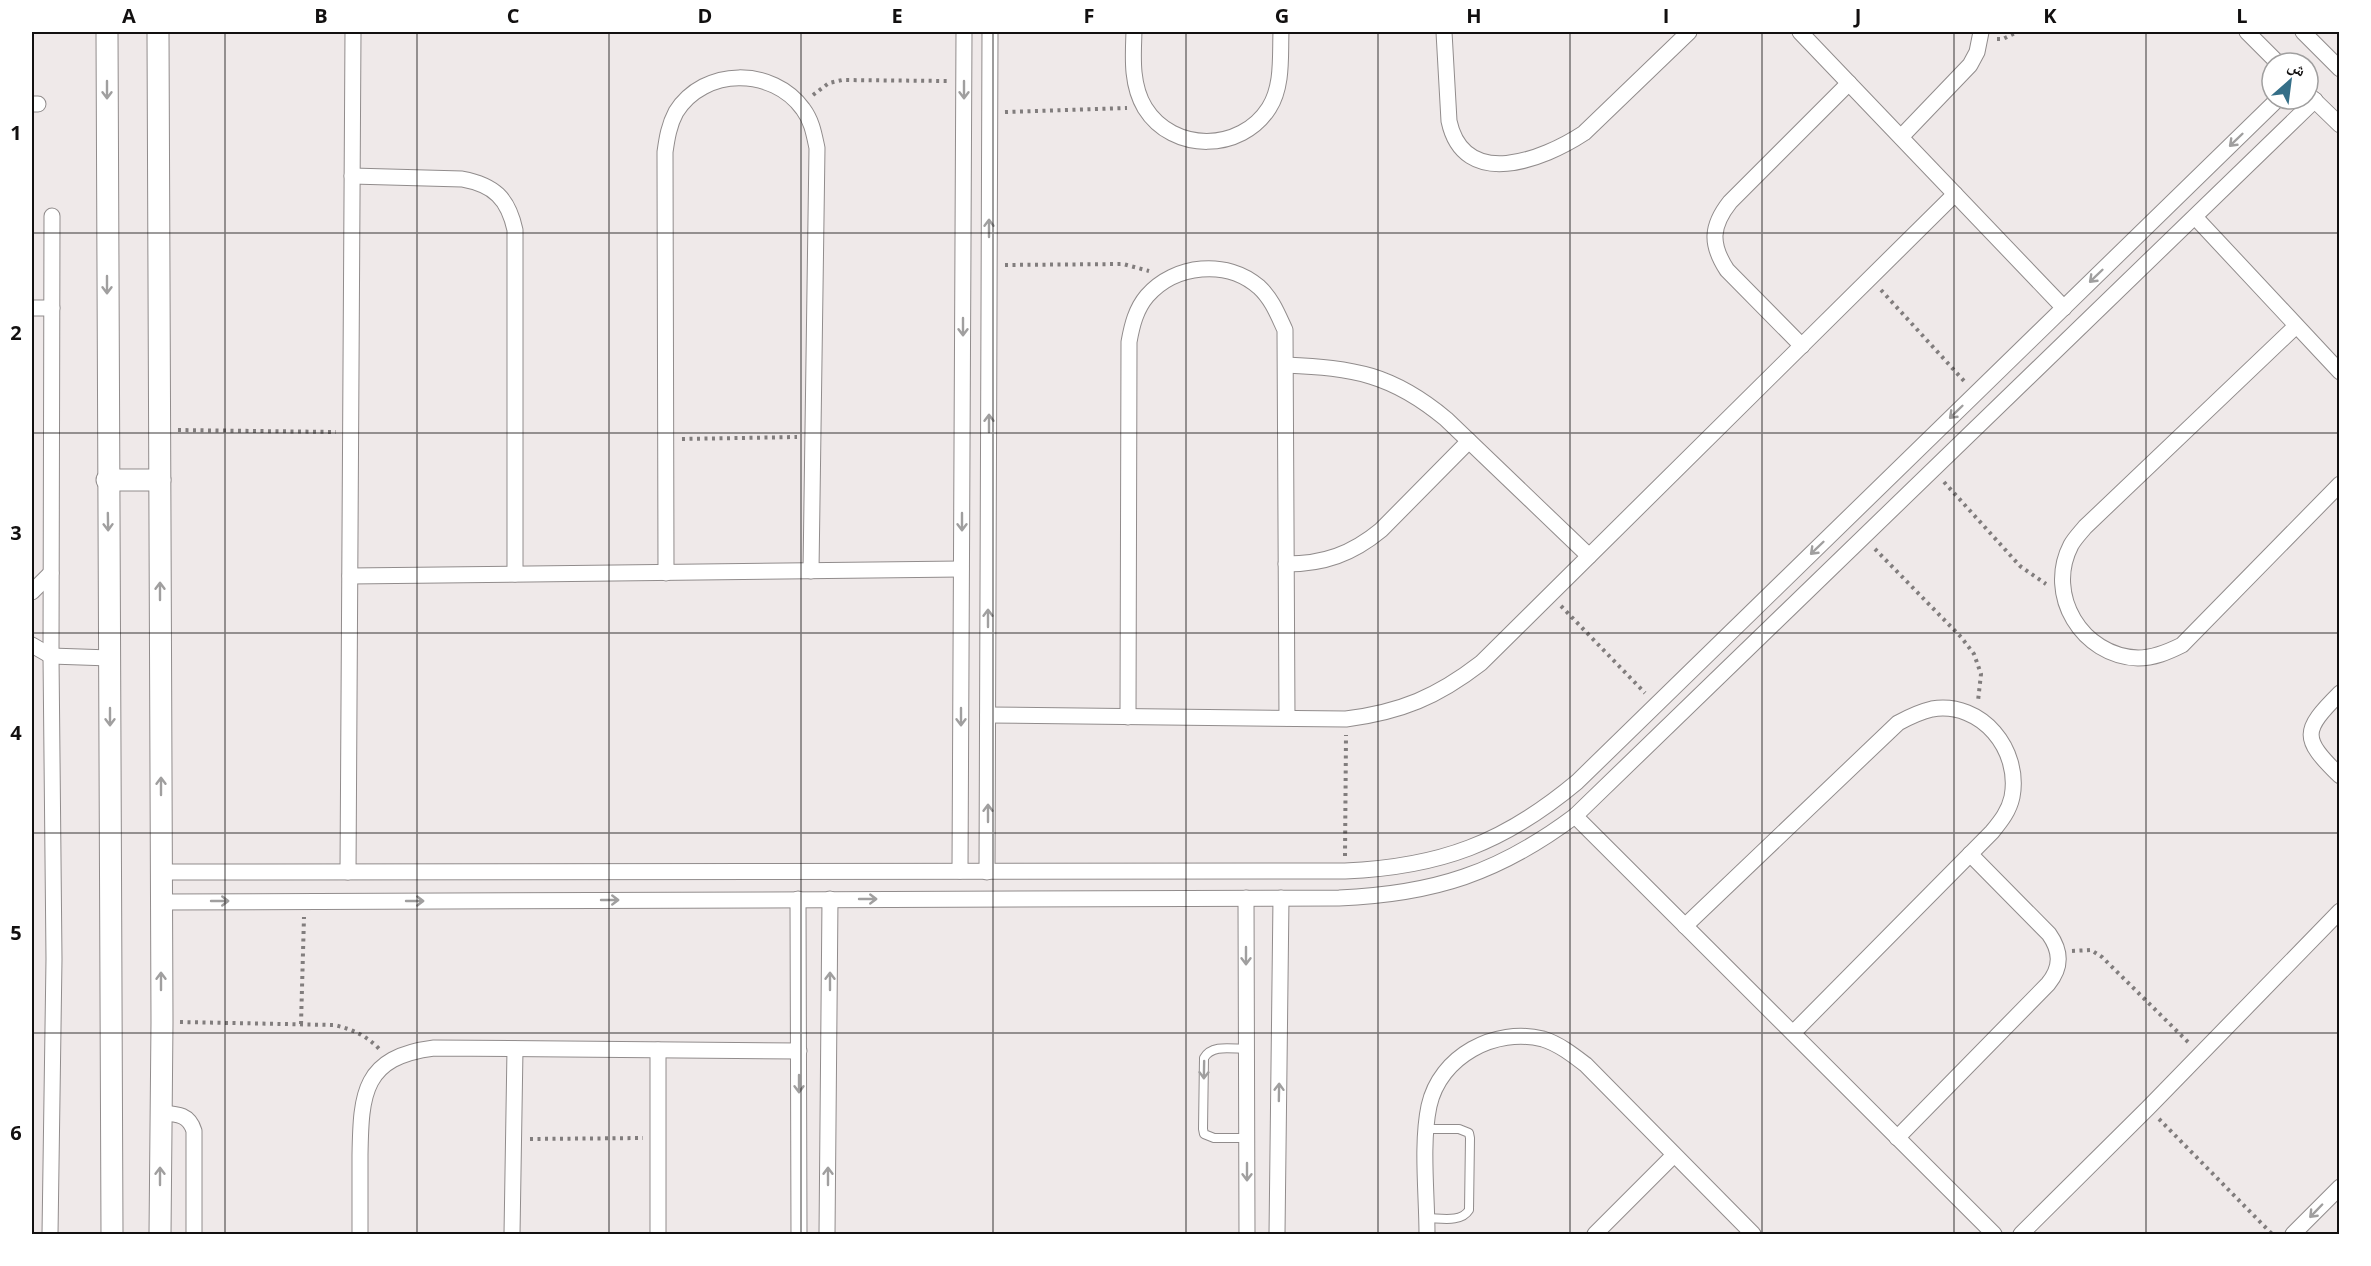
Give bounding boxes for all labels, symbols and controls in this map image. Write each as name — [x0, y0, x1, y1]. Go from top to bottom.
text: A — [122, 2, 136, 29]
text: B — [314, 2, 328, 29]
text: C — [507, 2, 520, 29]
text: D — [698, 2, 712, 29]
text: E — [891, 2, 903, 29]
text: F — [1084, 2, 1094, 29]
text: G — [1275, 2, 1289, 29]
text: H — [1466, 2, 1482, 29]
text: I — [1663, 2, 1669, 29]
text: J — [1853, 2, 1861, 29]
text: K — [2043, 2, 2057, 29]
text: L — [2236, 2, 2248, 29]
north arrow — [2260, 51, 2320, 111]
text: ش — [2284, 54, 2310, 81]
one-way arrow — [101, 79, 113, 99]
one-way arrow — [958, 79, 970, 99]
text: 1 — [10, 119, 22, 146]
one-way arrow — [2228, 133, 2243, 147]
one-way arrow — [983, 219, 995, 239]
one-way arrow — [2089, 269, 2104, 283]
one-way arrow — [101, 274, 113, 294]
one-way arrow — [957, 316, 969, 336]
text: 2 — [10, 319, 22, 346]
one-way arrow — [1949, 405, 1964, 419]
one-way arrow — [983, 414, 995, 434]
one-way arrow — [102, 511, 114, 531]
one-way arrow — [956, 511, 968, 531]
text: 3 — [10, 519, 22, 546]
one-way arrow — [1809, 541, 1824, 555]
one-way arrow — [154, 582, 166, 602]
one-way arrow — [982, 609, 994, 629]
one-way arrow — [104, 706, 116, 726]
one-way arrow — [955, 706, 967, 726]
text: 4 — [10, 719, 22, 746]
one-way arrow — [155, 777, 167, 797]
one-way arrow — [982, 804, 994, 824]
one-way arrow — [857, 893, 877, 905]
one-way arrow — [599, 894, 619, 906]
one-way arrow — [209, 895, 229, 907]
one-way arrow — [404, 895, 424, 907]
text: 5 — [10, 919, 22, 946]
one-way arrow — [1240, 946, 1252, 966]
one-way arrow — [156, 972, 167, 992]
one-way arrow — [824, 972, 836, 992]
one-way arrow — [1198, 1059, 1209, 1079]
one-way arrow — [793, 1073, 805, 1093]
one-way arrow — [1273, 1083, 1285, 1103]
text: 6 — [10, 1119, 22, 1146]
one-way arrow — [1241, 1162, 1252, 1182]
one-way arrow — [154, 1167, 166, 1187]
one-way arrow — [822, 1167, 834, 1187]
one-way arrow — [2309, 1203, 2324, 1218]

